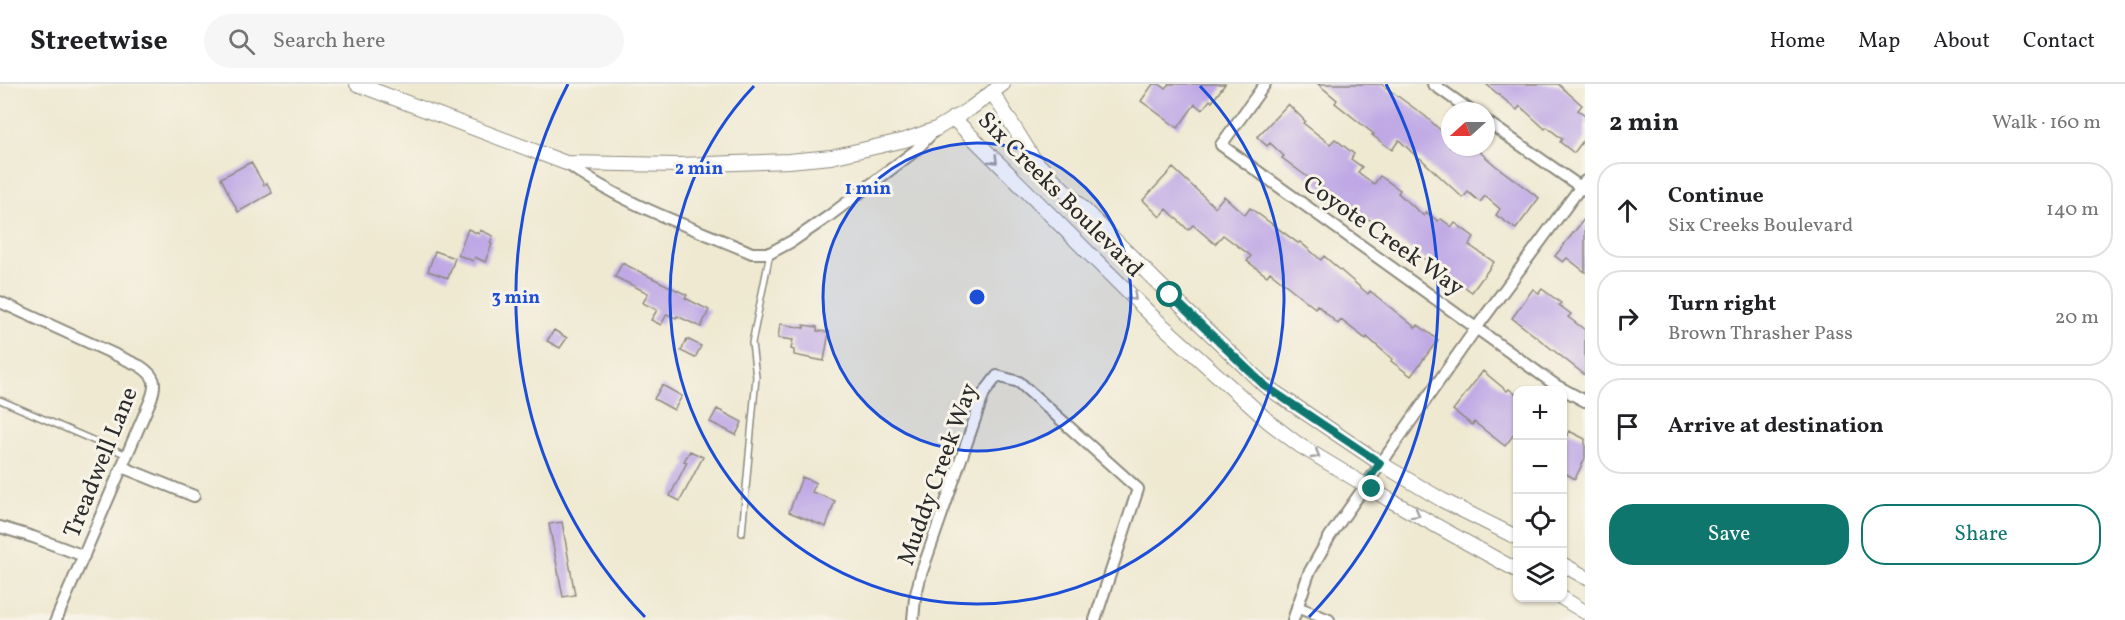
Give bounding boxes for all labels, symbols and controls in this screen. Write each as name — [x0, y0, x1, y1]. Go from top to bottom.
search box — [204, 14, 624, 68]
text: Streetwise — [30, 22, 168, 61]
icon: search — [225, 25, 258, 58]
text: Search here — [273, 26, 385, 57]
text: Home — [1770, 27, 1825, 56]
text: Map — [1858, 27, 1900, 56]
text: About — [1933, 27, 1990, 56]
text: Contact — [2023, 27, 2095, 56]
north arrow — [1441, 102, 1495, 156]
street label: Six Creeks Boulevard — [969, 105, 1150, 286]
text: 2 min — [1609, 105, 1679, 141]
text: Walk · 160 m — [1992, 109, 2101, 137]
one-way arrow — [987, 153, 998, 164]
text: 2 min — [675, 157, 723, 182]
street label: Coyote Creek Way — [1295, 168, 1471, 305]
text: 1 min — [845, 177, 891, 202]
text: Continue — [1668, 181, 1764, 212]
icon: ahead — [1611, 194, 1644, 227]
text: 140 m — [2046, 196, 2099, 224]
text: Six Creeks Boulevard — [1668, 212, 1853, 240]
route start — [1156, 281, 1182, 307]
text: 3 min — [492, 286, 540, 311]
centre of rings — [967, 287, 987, 307]
text: Turn right — [1668, 289, 1776, 320]
one-way arrow — [1126, 290, 1136, 301]
icon: right — [1611, 302, 1644, 335]
text: 20 m — [2055, 304, 2099, 332]
text: Brown Thrasher Pass — [1668, 320, 1853, 348]
street label: Muddy Creek Way — [890, 379, 988, 571]
street label: Treadwell Lane — [56, 382, 148, 543]
map controls — [1513, 386, 1567, 602]
button: + — [1513, 386, 1567, 440]
icon: arrive — [1611, 410, 1644, 443]
text: Arrive at destination — [1668, 411, 1884, 442]
button: − — [1513, 440, 1567, 494]
one-way arrow — [1310, 447, 1320, 459]
route end — [1358, 475, 1384, 501]
button: locate — [1513, 494, 1567, 548]
button: Save — [1609, 504, 1849, 565]
button: Share — [1861, 504, 2101, 565]
one-way arrow — [1409, 507, 1420, 518]
button: layers — [1513, 548, 1567, 602]

